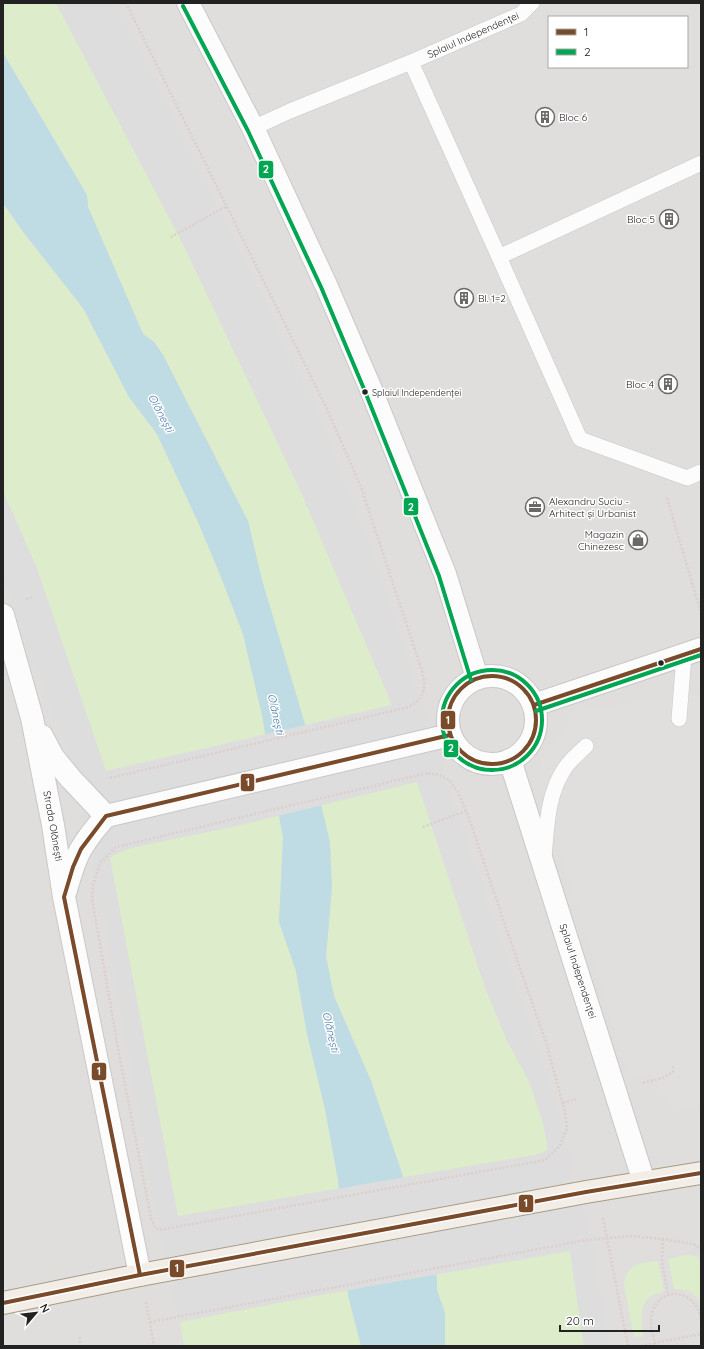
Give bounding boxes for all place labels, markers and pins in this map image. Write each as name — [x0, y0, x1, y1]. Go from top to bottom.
building icon: Bloc 6 — [534, 106, 556, 128]
place label: Bloc 6 — [559, 111, 588, 124]
building icon: Bloc 5 — [658, 208, 680, 230]
place label: Bloc 5 — [627, 213, 655, 226]
building icon: Bl. 1=2 — [453, 287, 475, 309]
place label: Bl. 1=2 — [478, 292, 506, 305]
building icon: Bloc 4 — [657, 373, 679, 395]
place label: Bloc 4 — [626, 378, 654, 391]
marker: Splaiul Independenței — [360, 387, 370, 397]
place label: Splaiul Independenței — [372, 387, 461, 398]
place label: Alexandru Suciu - Arhitect și Urbanist — [549, 495, 637, 520]
office icon: Alexandru Suciu - Arhitect și Urbanist — [524, 496, 546, 518]
place label: Magazin Chinezesc — [578, 528, 624, 553]
shop icon: Magazin Chinezesc — [627, 529, 649, 551]
unlabelled marker — [656, 658, 666, 668]

